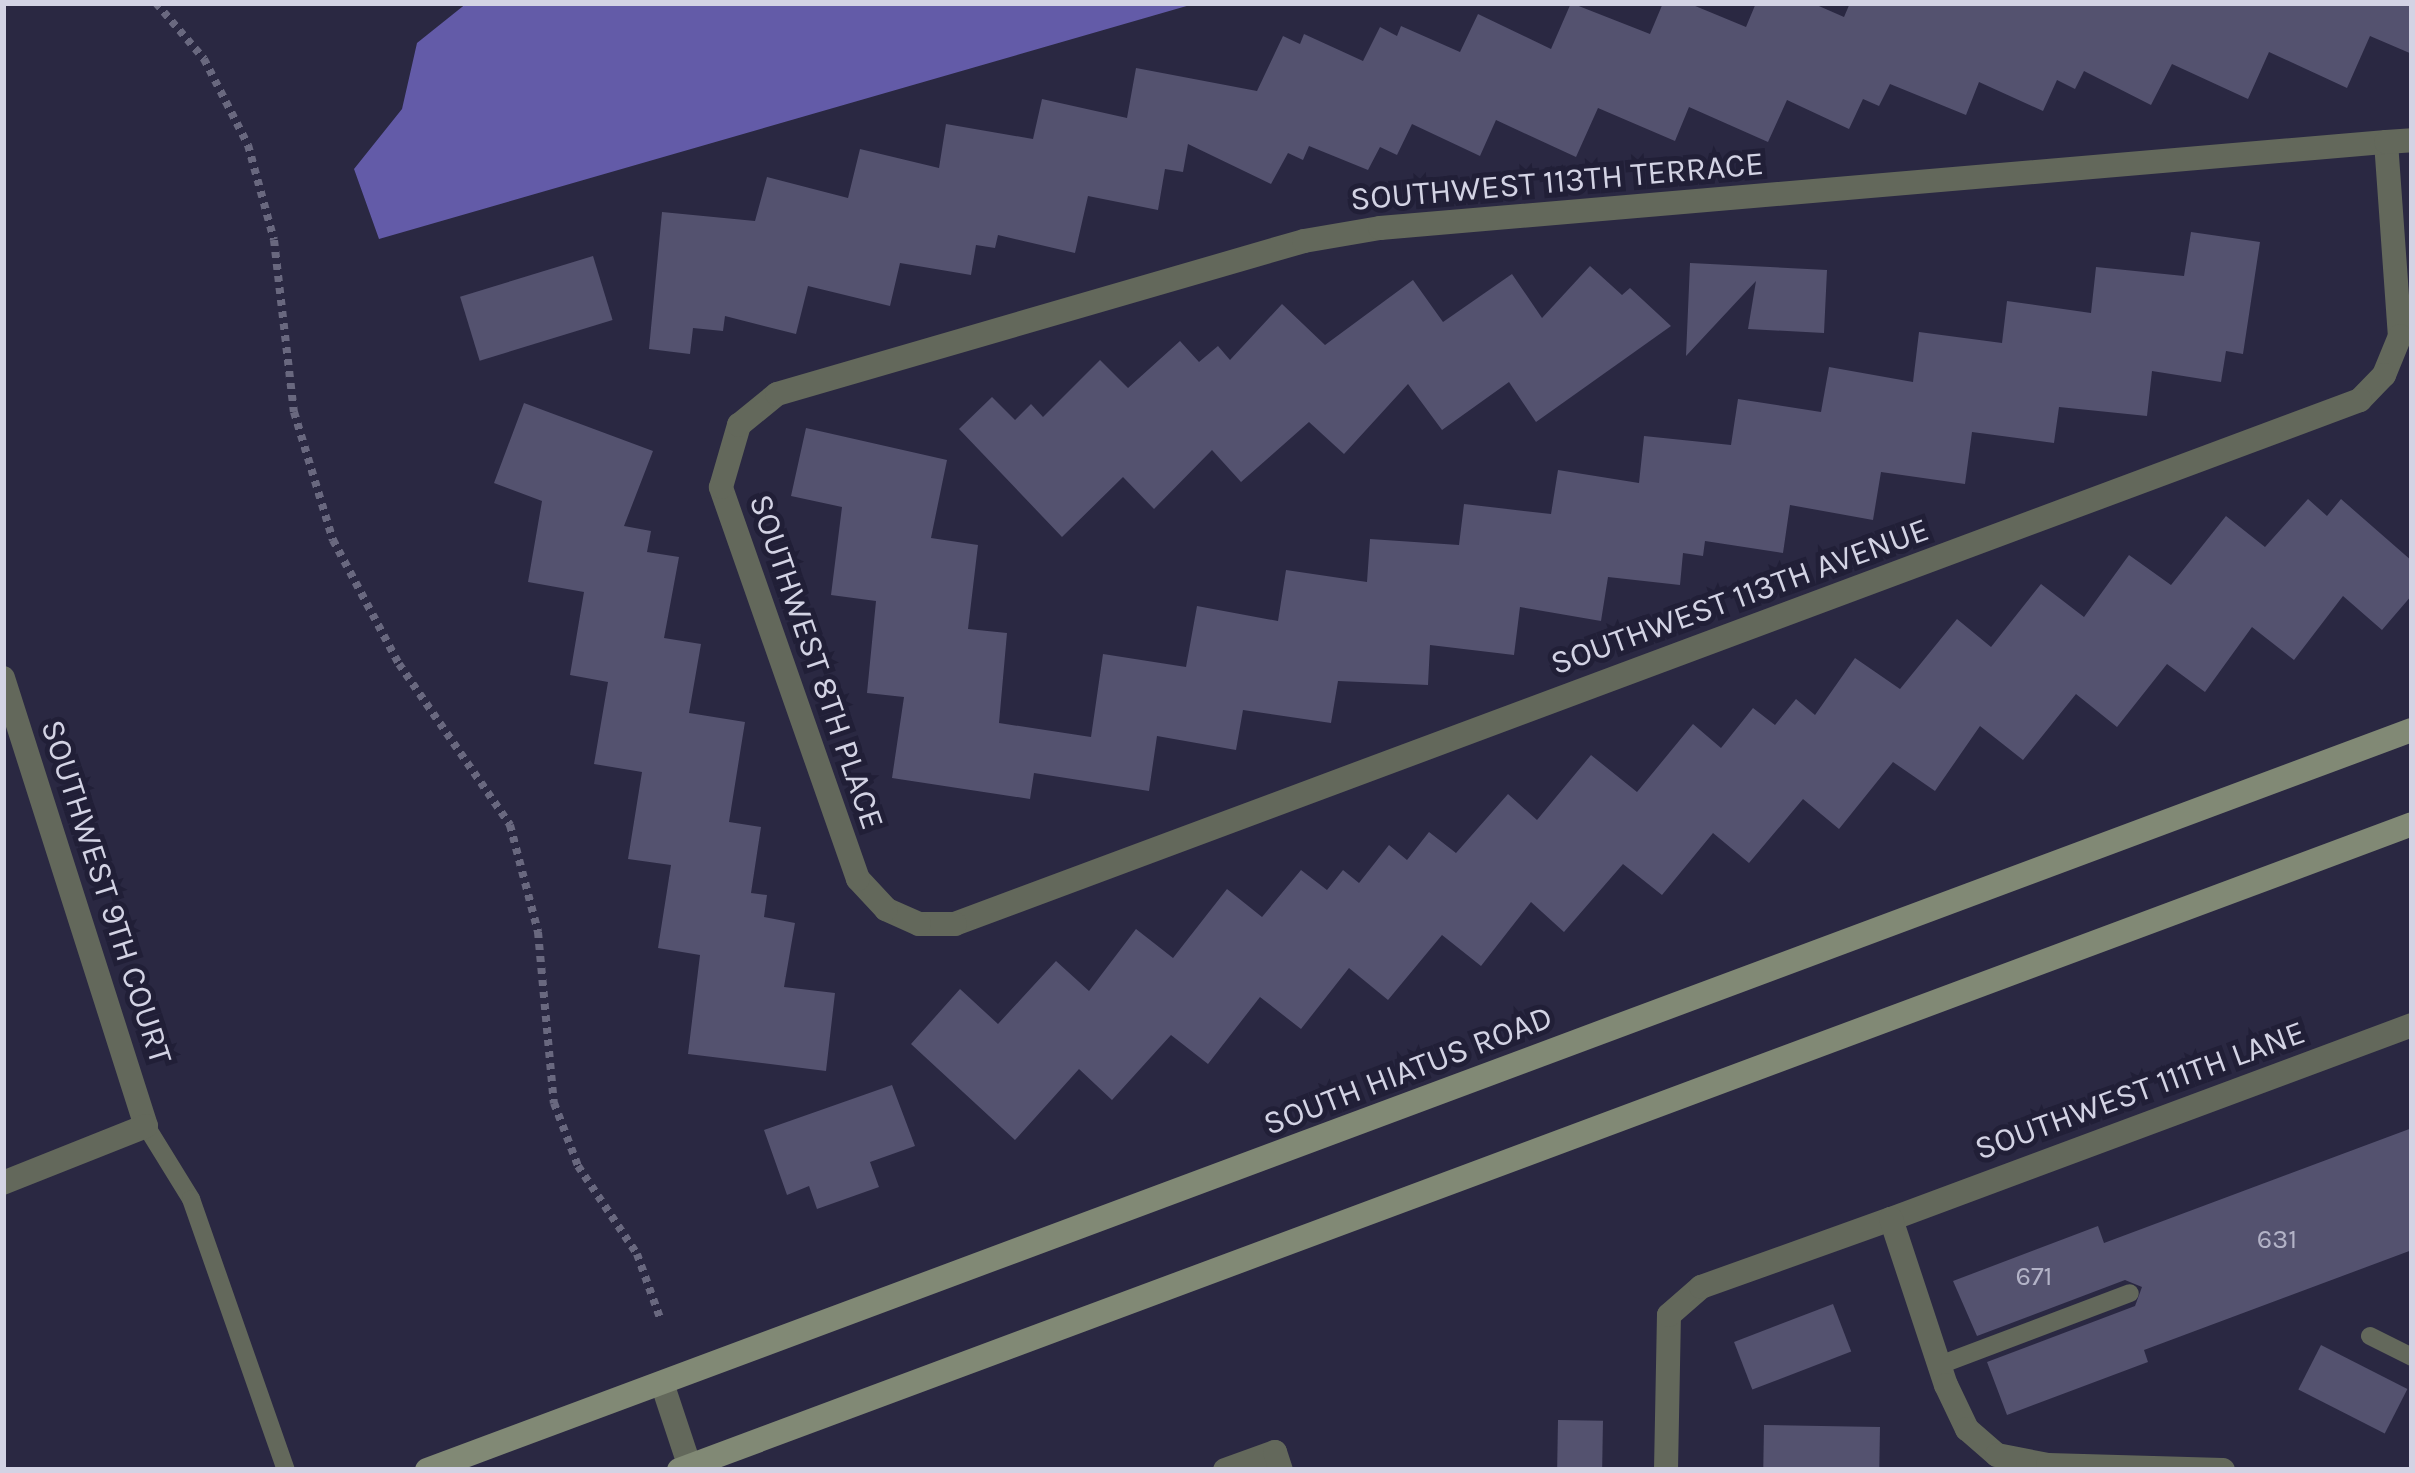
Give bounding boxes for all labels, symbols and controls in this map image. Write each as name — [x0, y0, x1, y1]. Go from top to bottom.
street label: SOUTHWEST 113TH TERRACE — [1349, 144, 1765, 220]
street label: SOUTHWEST 8TH PLACE — [740, 489, 892, 835]
street label: SOUTHWEST 113TH AVENUE — [1546, 510, 1934, 684]
street label: SOUTHWEST 9TH COURT — [32, 715, 180, 1069]
street label: SOUTH HIATUS ROAD — [1258, 998, 1558, 1144]
street label: SOUTHWEST 111TH LANE — [1970, 1013, 2310, 1169]
house number: 631 — [2257, 1224, 2297, 1256]
house number: 671 — [2015, 1261, 2053, 1293]

